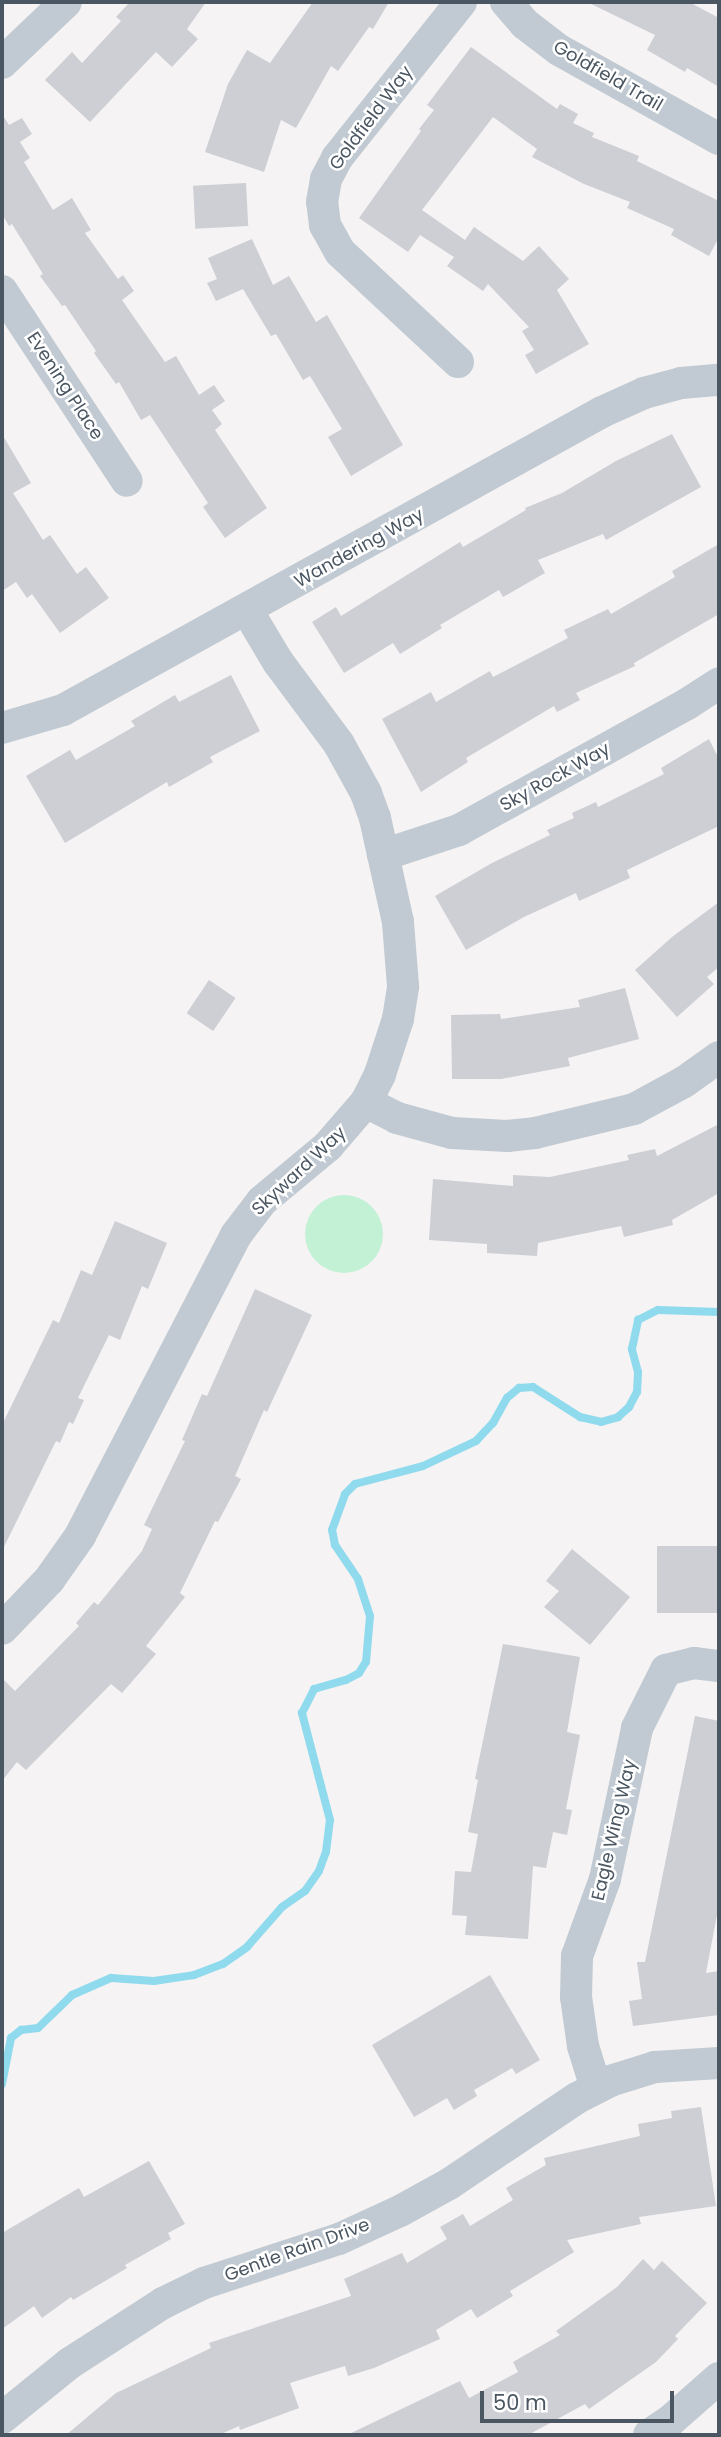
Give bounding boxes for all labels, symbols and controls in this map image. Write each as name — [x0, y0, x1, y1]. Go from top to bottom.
street label: Goldfield Trail — [550, 36, 666, 116]
street label: Goldfield Way — [325, 62, 417, 174]
street label: Evening Place — [22, 328, 108, 444]
street label: Wandering Way — [291, 504, 427, 592]
street label: Sky Rock Way — [496, 738, 614, 816]
street label: Skyward Way — [248, 1122, 350, 1220]
street label: Eagle Wing Way — [587, 1757, 641, 1903]
street label: Gentle Rain Drive — [222, 2214, 372, 2286]
scale bar — [483, 2378, 677, 2422]
text: 50 m — [493, 2388, 547, 2417]

